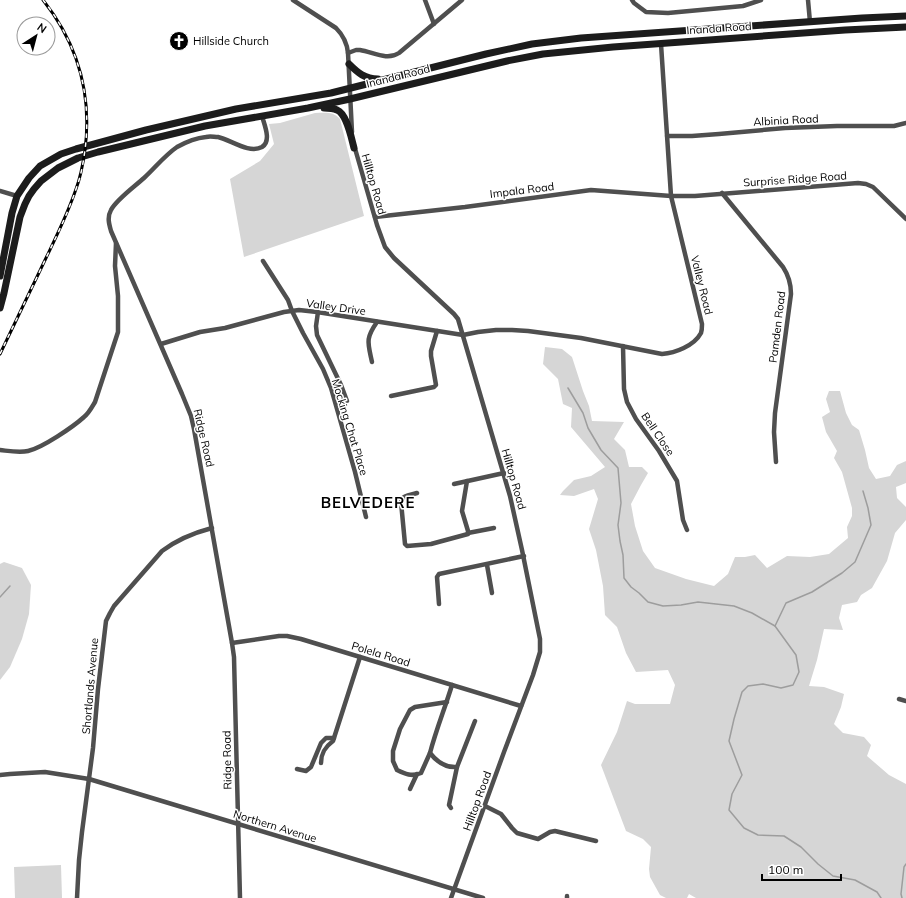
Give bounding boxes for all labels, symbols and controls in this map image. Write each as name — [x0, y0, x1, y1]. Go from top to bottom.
north arrow — [16, 16, 56, 56]
street label: Inanda Road — [686, 19, 752, 37]
text: N — [34, 20, 49, 36]
church icon: Hillside Church — [168, 30, 190, 52]
place label: Hillside Church — [193, 34, 269, 48]
street label: Inanda Road — [365, 61, 431, 91]
street label: Albinia Road — [753, 111, 819, 129]
street label: Hilltop Road — [359, 152, 389, 216]
street label: Surprise Ridge Road — [743, 168, 847, 190]
street label: Impala Road — [489, 179, 555, 201]
street label: Valley Road — [688, 254, 716, 316]
street label: Pamden Road — [766, 290, 788, 364]
street label: Valley Drive — [305, 296, 367, 318]
street label: Mocking Chat Place — [329, 377, 371, 477]
street label: Ridge Road — [191, 408, 217, 468]
street label: Bell Close — [638, 410, 678, 458]
street label: Hilltop Road — [499, 447, 529, 511]
district label: BELVEDERE — [321, 493, 415, 512]
street label: Shortlands Avenue — [79, 637, 101, 735]
street label: Polela Road — [350, 638, 412, 670]
street label: Ridge Road — [219, 730, 235, 790]
street label: Hilltop Road — [460, 769, 494, 833]
street label: Northern Avenue — [232, 807, 319, 845]
scale bar — [762, 856, 841, 882]
text: 100 m — [768, 862, 803, 877]

